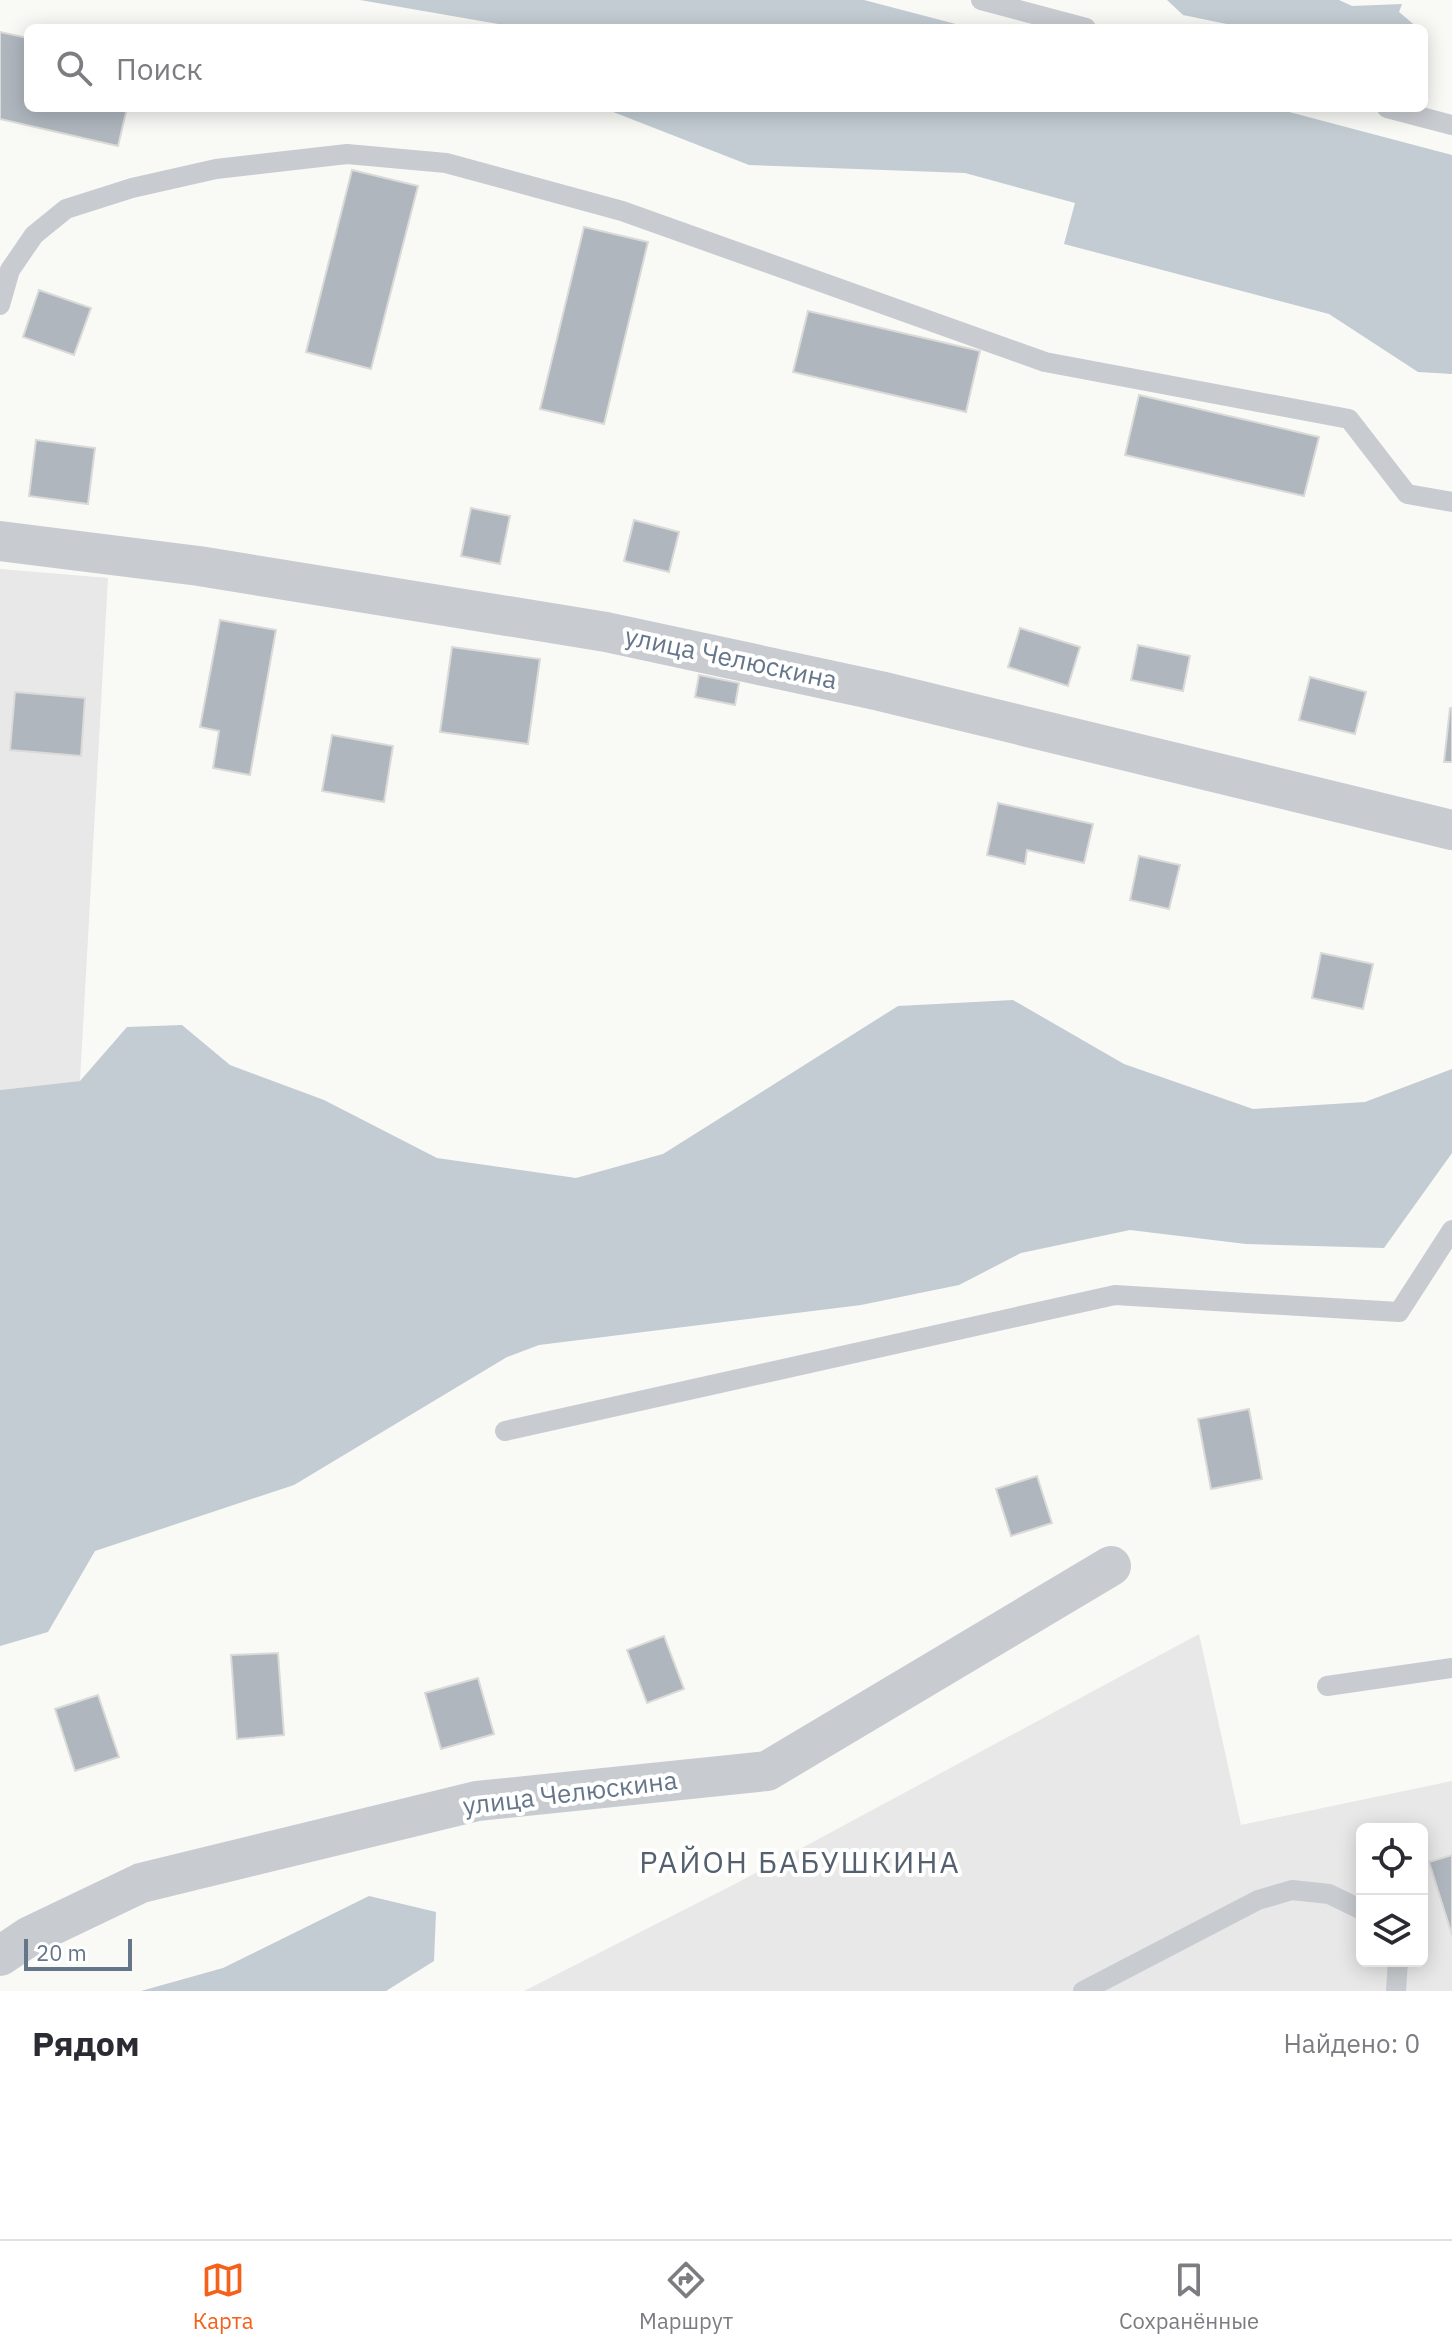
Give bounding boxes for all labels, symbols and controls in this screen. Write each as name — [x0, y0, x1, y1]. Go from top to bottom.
search box — [24, 24, 1428, 112]
icon: search — [52, 46, 96, 90]
text: Поиск — [116, 49, 203, 88]
street label: улица Челюскина — [622, 618, 841, 696]
street label: улица Челюскина — [461, 1762, 679, 1822]
map controls — [1356, 1823, 1428, 1967]
button: locate — [1356, 1823, 1428, 1895]
district label: РАЙОН БАБУШКИНА — [639, 1842, 961, 1881]
button: layers — [1356, 1895, 1428, 1967]
scale bar — [24, 1935, 132, 1971]
text: 20 m — [36, 1938, 87, 1967]
text: Рядом — [32, 2021, 140, 2065]
text: Найдено: 0 — [1283, 2026, 1420, 2060]
tab: Карта — [193, 2258, 253, 2335]
tab: Маршрут — [639, 2258, 733, 2335]
tab: Сохранённые — [1119, 2258, 1259, 2335]

